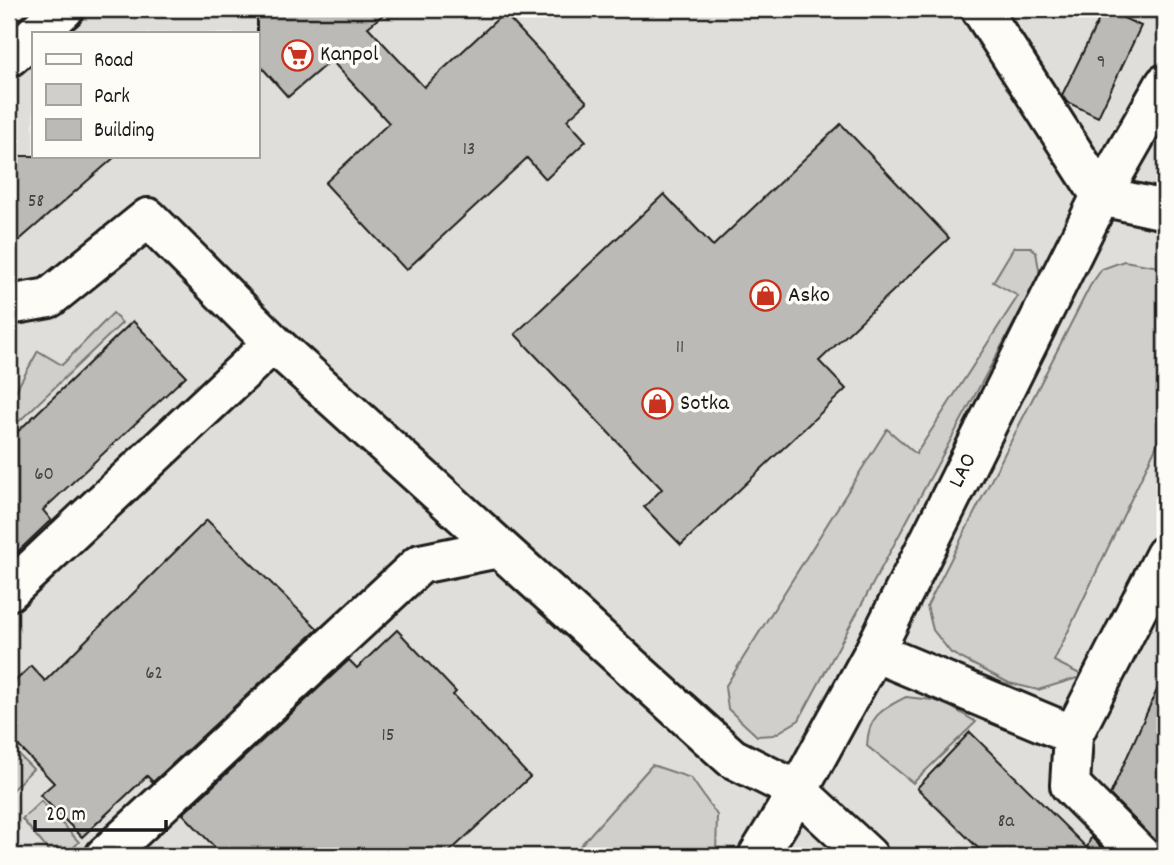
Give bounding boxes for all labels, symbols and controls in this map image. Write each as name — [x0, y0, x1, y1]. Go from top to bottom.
legend — [32, 32, 259, 158]
supermarket icon: Kanpol — [280, 38, 314, 72]
place label: Kanpol — [320, 39, 379, 72]
text: Road — [94, 47, 133, 77]
house number: 9 — [1097, 50, 1105, 77]
text: Park — [94, 83, 130, 113]
text: Building — [94, 117, 154, 147]
house number: 13 — [463, 137, 475, 164]
house number: 58 — [28, 189, 44, 216]
shop icon: Asko — [748, 279, 782, 313]
place label: Asko — [788, 280, 830, 313]
house number: 11 — [676, 335, 684, 362]
shop icon: Sotka — [640, 387, 674, 421]
place label: Sotka — [680, 388, 730, 421]
street label: LAO — [941, 448, 987, 494]
house number: 60 — [34, 462, 54, 489]
house number: 62 — [145, 661, 163, 688]
house number: 15 — [382, 723, 394, 750]
scale bar — [35, 788, 166, 832]
text: 20 m — [46, 801, 86, 831]
house number: 8a — [998, 809, 1015, 836]

